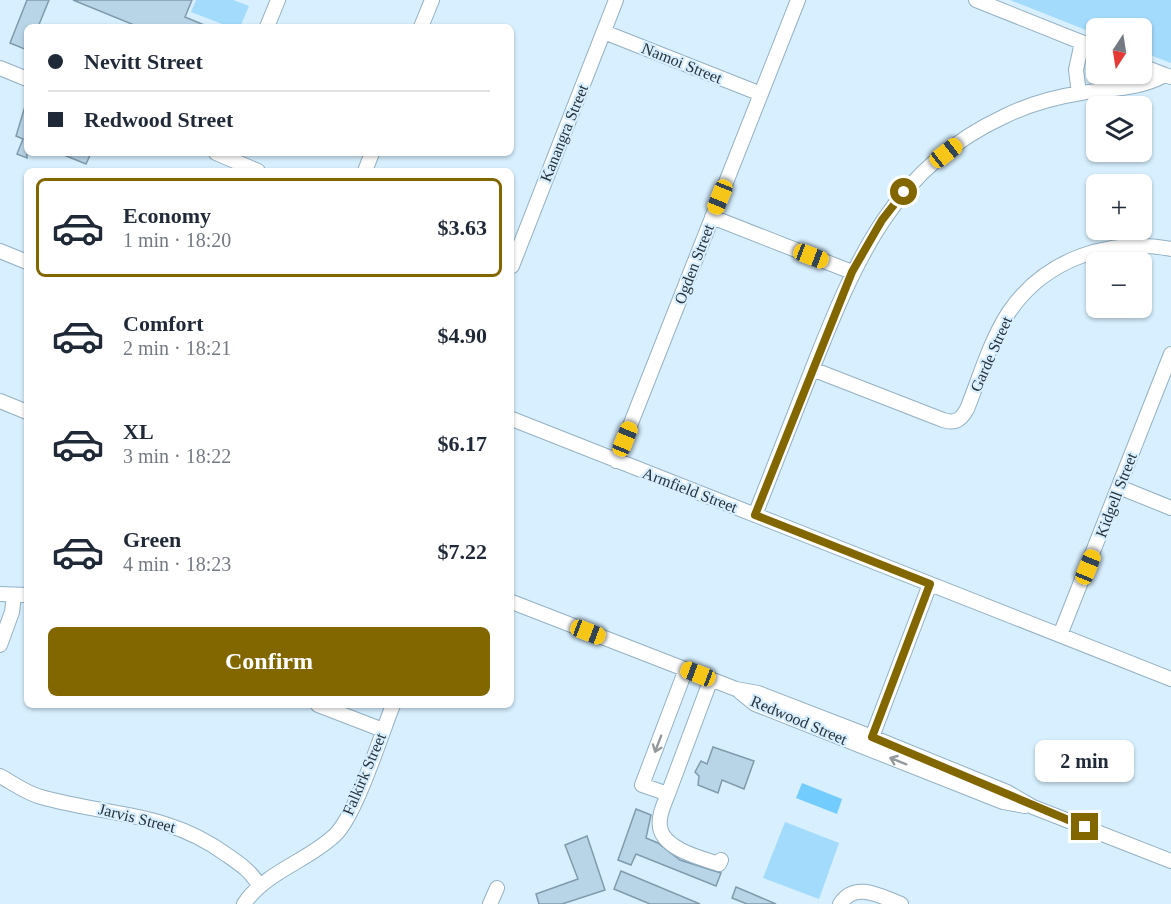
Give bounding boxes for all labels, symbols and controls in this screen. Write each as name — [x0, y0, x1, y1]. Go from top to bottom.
north arrow — [1086, 18, 1152, 84]
map controls — [1086, 18, 1152, 318]
street label: Namoi Street — [639, 39, 725, 87]
text: Nevitt Street — [84, 49, 203, 74]
street label: Kanangra Street — [537, 81, 592, 185]
button: layers — [1086, 96, 1152, 162]
text: Redwood Street — [84, 107, 233, 132]
car — [926, 135, 966, 171]
button: + — [1086, 174, 1152, 240]
car — [705, 177, 735, 217]
route start — [890, 178, 917, 205]
icon: car — [51, 201, 105, 255]
text: Economy — [123, 203, 211, 228]
text: $3.63 — [438, 215, 487, 240]
street label: Ogden Street — [671, 221, 718, 307]
text: 1 min · 18:20 — [123, 229, 231, 251]
car — [791, 241, 831, 271]
button: − — [1086, 252, 1152, 318]
icon: car — [51, 309, 105, 363]
text: Comfort — [123, 311, 204, 336]
street label: Garde Street — [967, 313, 1015, 394]
text: $4.90 — [438, 323, 487, 348]
text: 2 min · 18:21 — [123, 337, 231, 359]
icon: car — [51, 417, 105, 471]
text: XL — [123, 419, 154, 444]
car — [610, 419, 640, 459]
text: $6.17 — [438, 431, 487, 456]
text: 3 min · 18:22 — [123, 445, 231, 467]
street label: Kidgell Street — [1092, 450, 1141, 540]
street label: Armfield Street — [640, 464, 740, 516]
icon: car — [51, 525, 105, 579]
text: Green — [123, 527, 181, 552]
text: $7.22 — [438, 539, 487, 564]
car — [1073, 547, 1103, 587]
text: 4 min · 18:23 — [123, 553, 231, 575]
car — [568, 617, 608, 647]
button: Confirm — [48, 627, 490, 696]
car — [678, 659, 718, 689]
street label: Redwood Street — [748, 692, 850, 748]
street label: Falkirk Street — [339, 730, 389, 818]
one-way arrow — [651, 734, 662, 753]
callout: 2 min — [1036, 740, 1134, 782]
text: 2 min — [1060, 750, 1109, 772]
one-way arrow — [890, 755, 908, 766]
street label: Jarvis Street — [97, 800, 178, 836]
route end — [1071, 813, 1098, 840]

